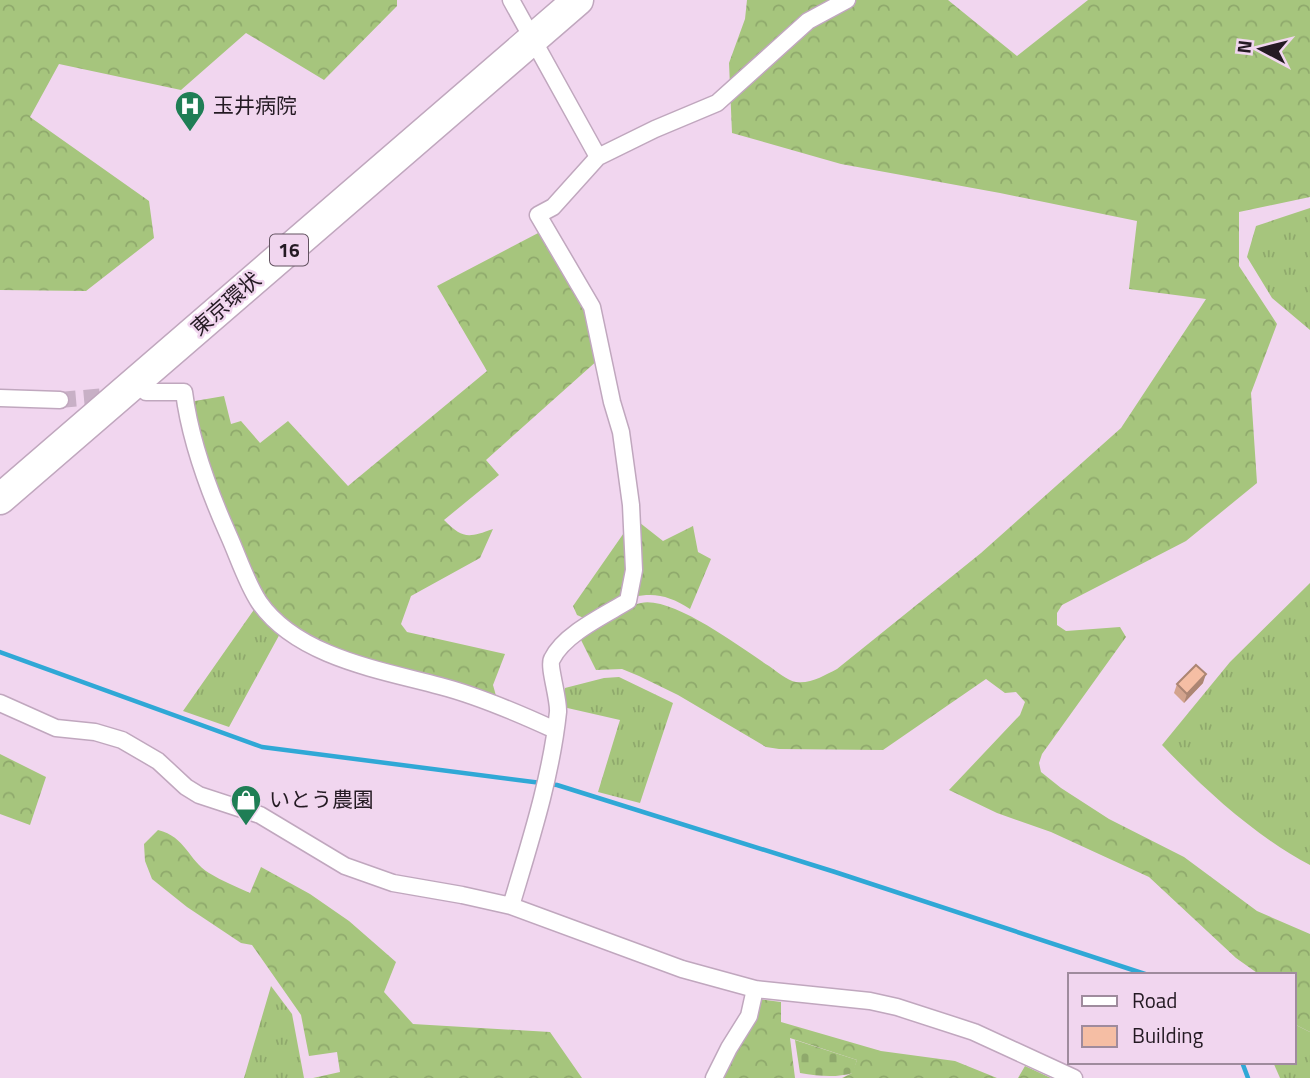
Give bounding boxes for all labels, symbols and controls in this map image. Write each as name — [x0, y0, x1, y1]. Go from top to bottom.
north arrow — [1226, 14, 1296, 84]
text: N — [1228, 39, 1259, 55]
hospital icon: 玉井病院 — [173, 89, 207, 133]
place label: 玉井病院 — [213, 89, 297, 121]
road number: 16 — [270, 234, 308, 266]
street label: 東京環状 — [183, 264, 268, 343]
shop icon: いとう農園 — [229, 783, 263, 827]
place label: いとう農園 — [269, 783, 374, 815]
legend — [1068, 973, 1296, 1064]
text: Road — [1132, 984, 1177, 1016]
text: Building — [1132, 1019, 1204, 1051]

